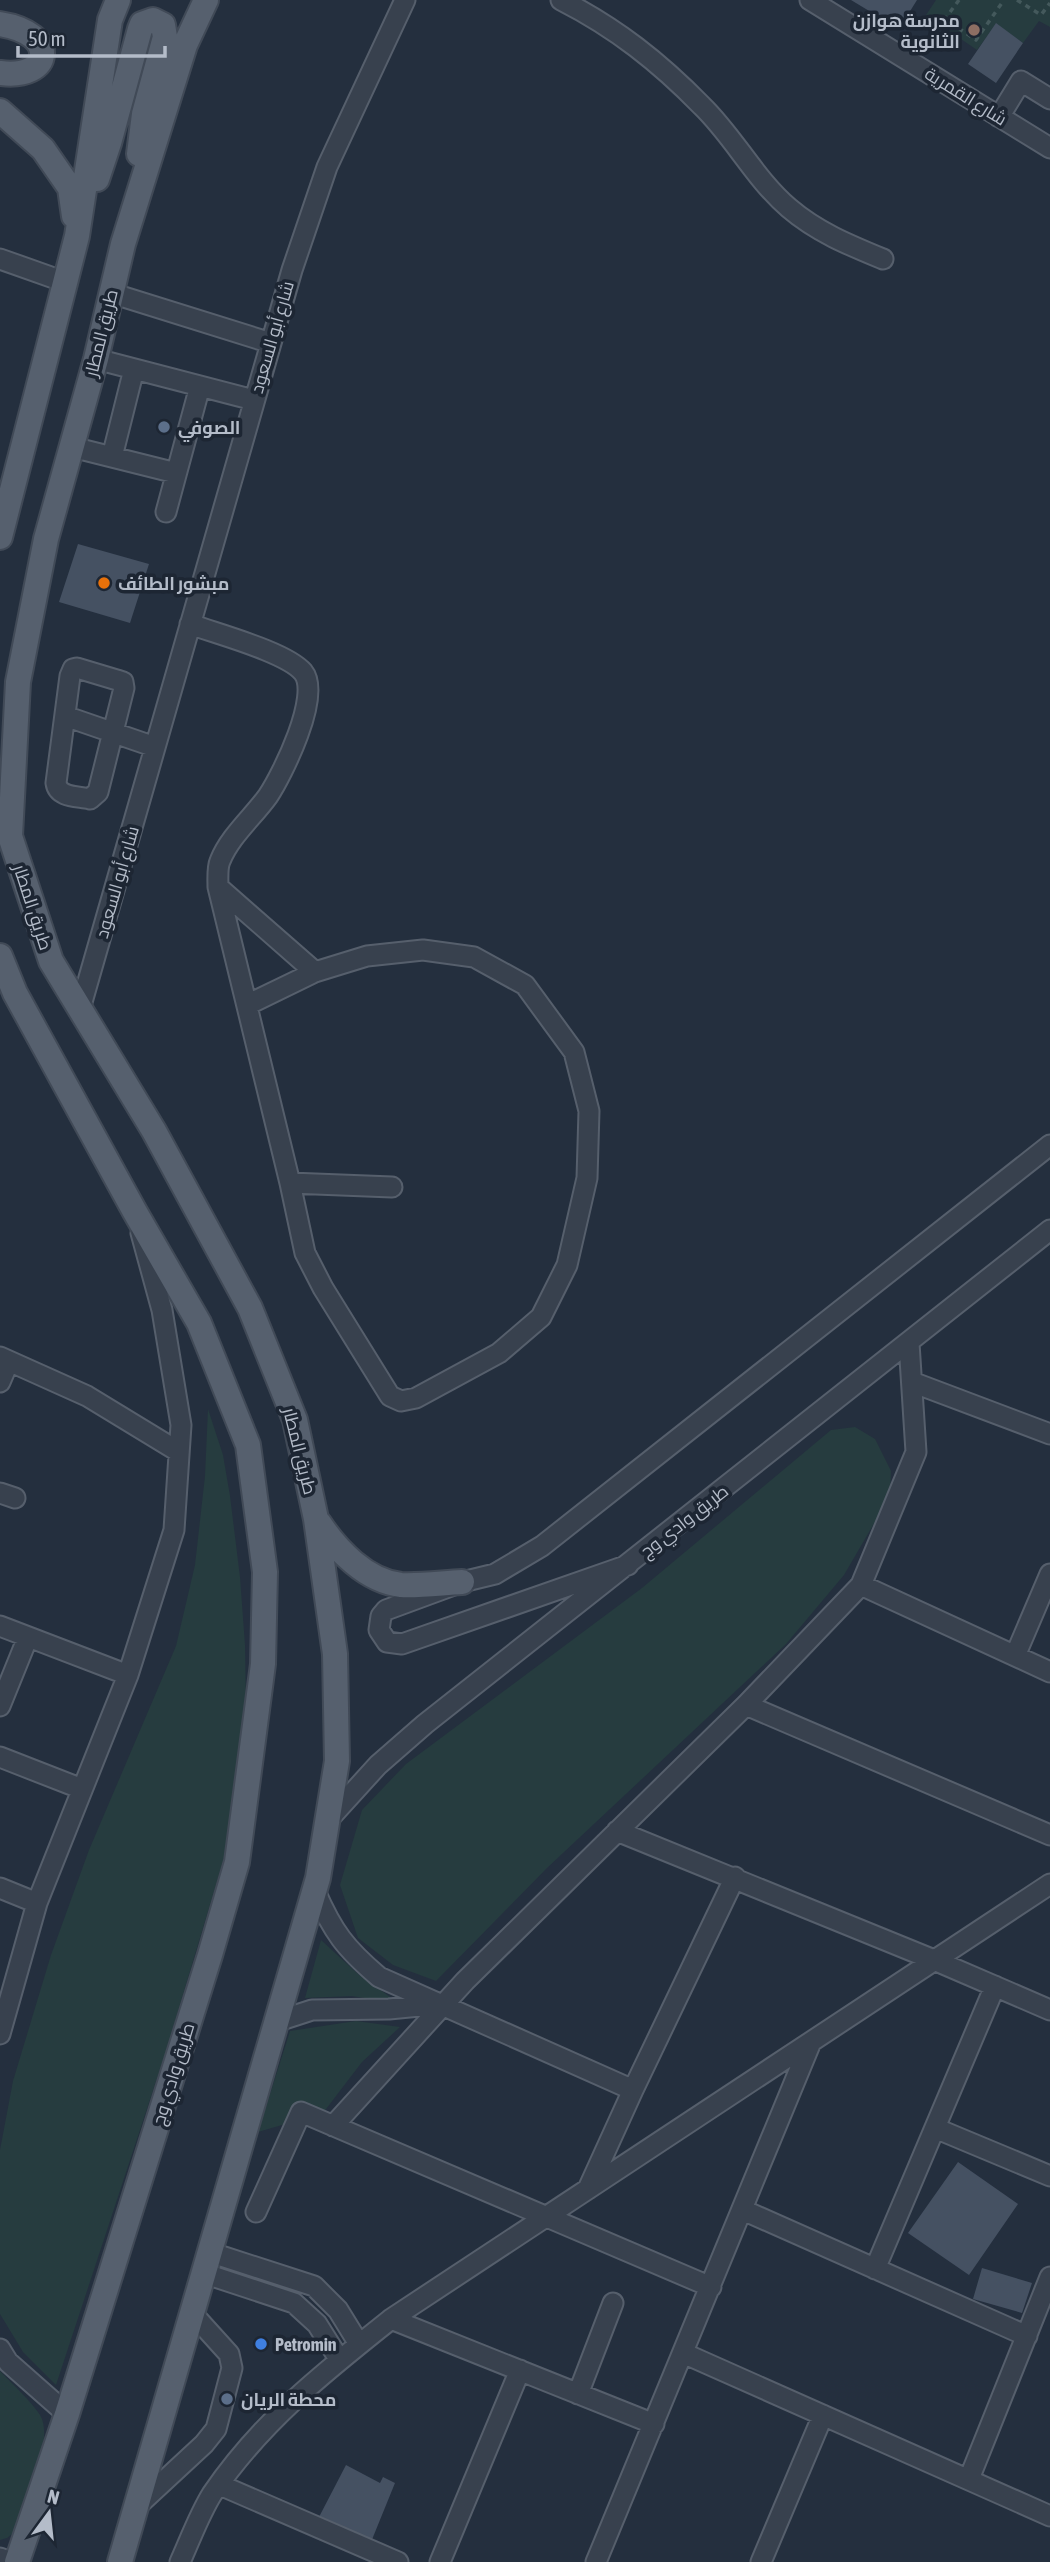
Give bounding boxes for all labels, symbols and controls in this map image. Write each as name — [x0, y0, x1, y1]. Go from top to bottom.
place label: مدرسة هوازن الثانوية — [853, 10, 960, 53]
scale bar — [18, 14, 164, 58]
marker: مدرسة هوازن الثانوية — [966, 22, 982, 38]
text: 50 m — [28, 26, 66, 50]
street label: شارع القمرية — [920, 62, 1011, 131]
street label: شارع أبو السعود — [246, 279, 300, 396]
street label: طريق المطار — [80, 287, 124, 380]
place label: الصوفي — [178, 417, 241, 443]
marker: الصوفي — [156, 419, 172, 435]
place label: مبشور الطائف — [118, 573, 229, 595]
marker: مبشور الطائف — [96, 575, 112, 591]
street label: شارع أبو السعود — [91, 824, 145, 941]
street label: طريق المطار — [7, 860, 57, 953]
street label: طريق المطار — [277, 1404, 321, 1497]
street label: طريق وادي وج — [636, 1480, 735, 1565]
street label: طريق وادي وج — [147, 2020, 202, 2129]
place label: Petromin — [275, 2334, 337, 2355]
marker: Petromin — [253, 2336, 269, 2352]
place label: محطة الريان — [241, 2389, 336, 2411]
marker: محطة الريان — [219, 2391, 235, 2407]
north arrow — [14, 2478, 84, 2548]
text: N — [45, 2485, 62, 2509]

